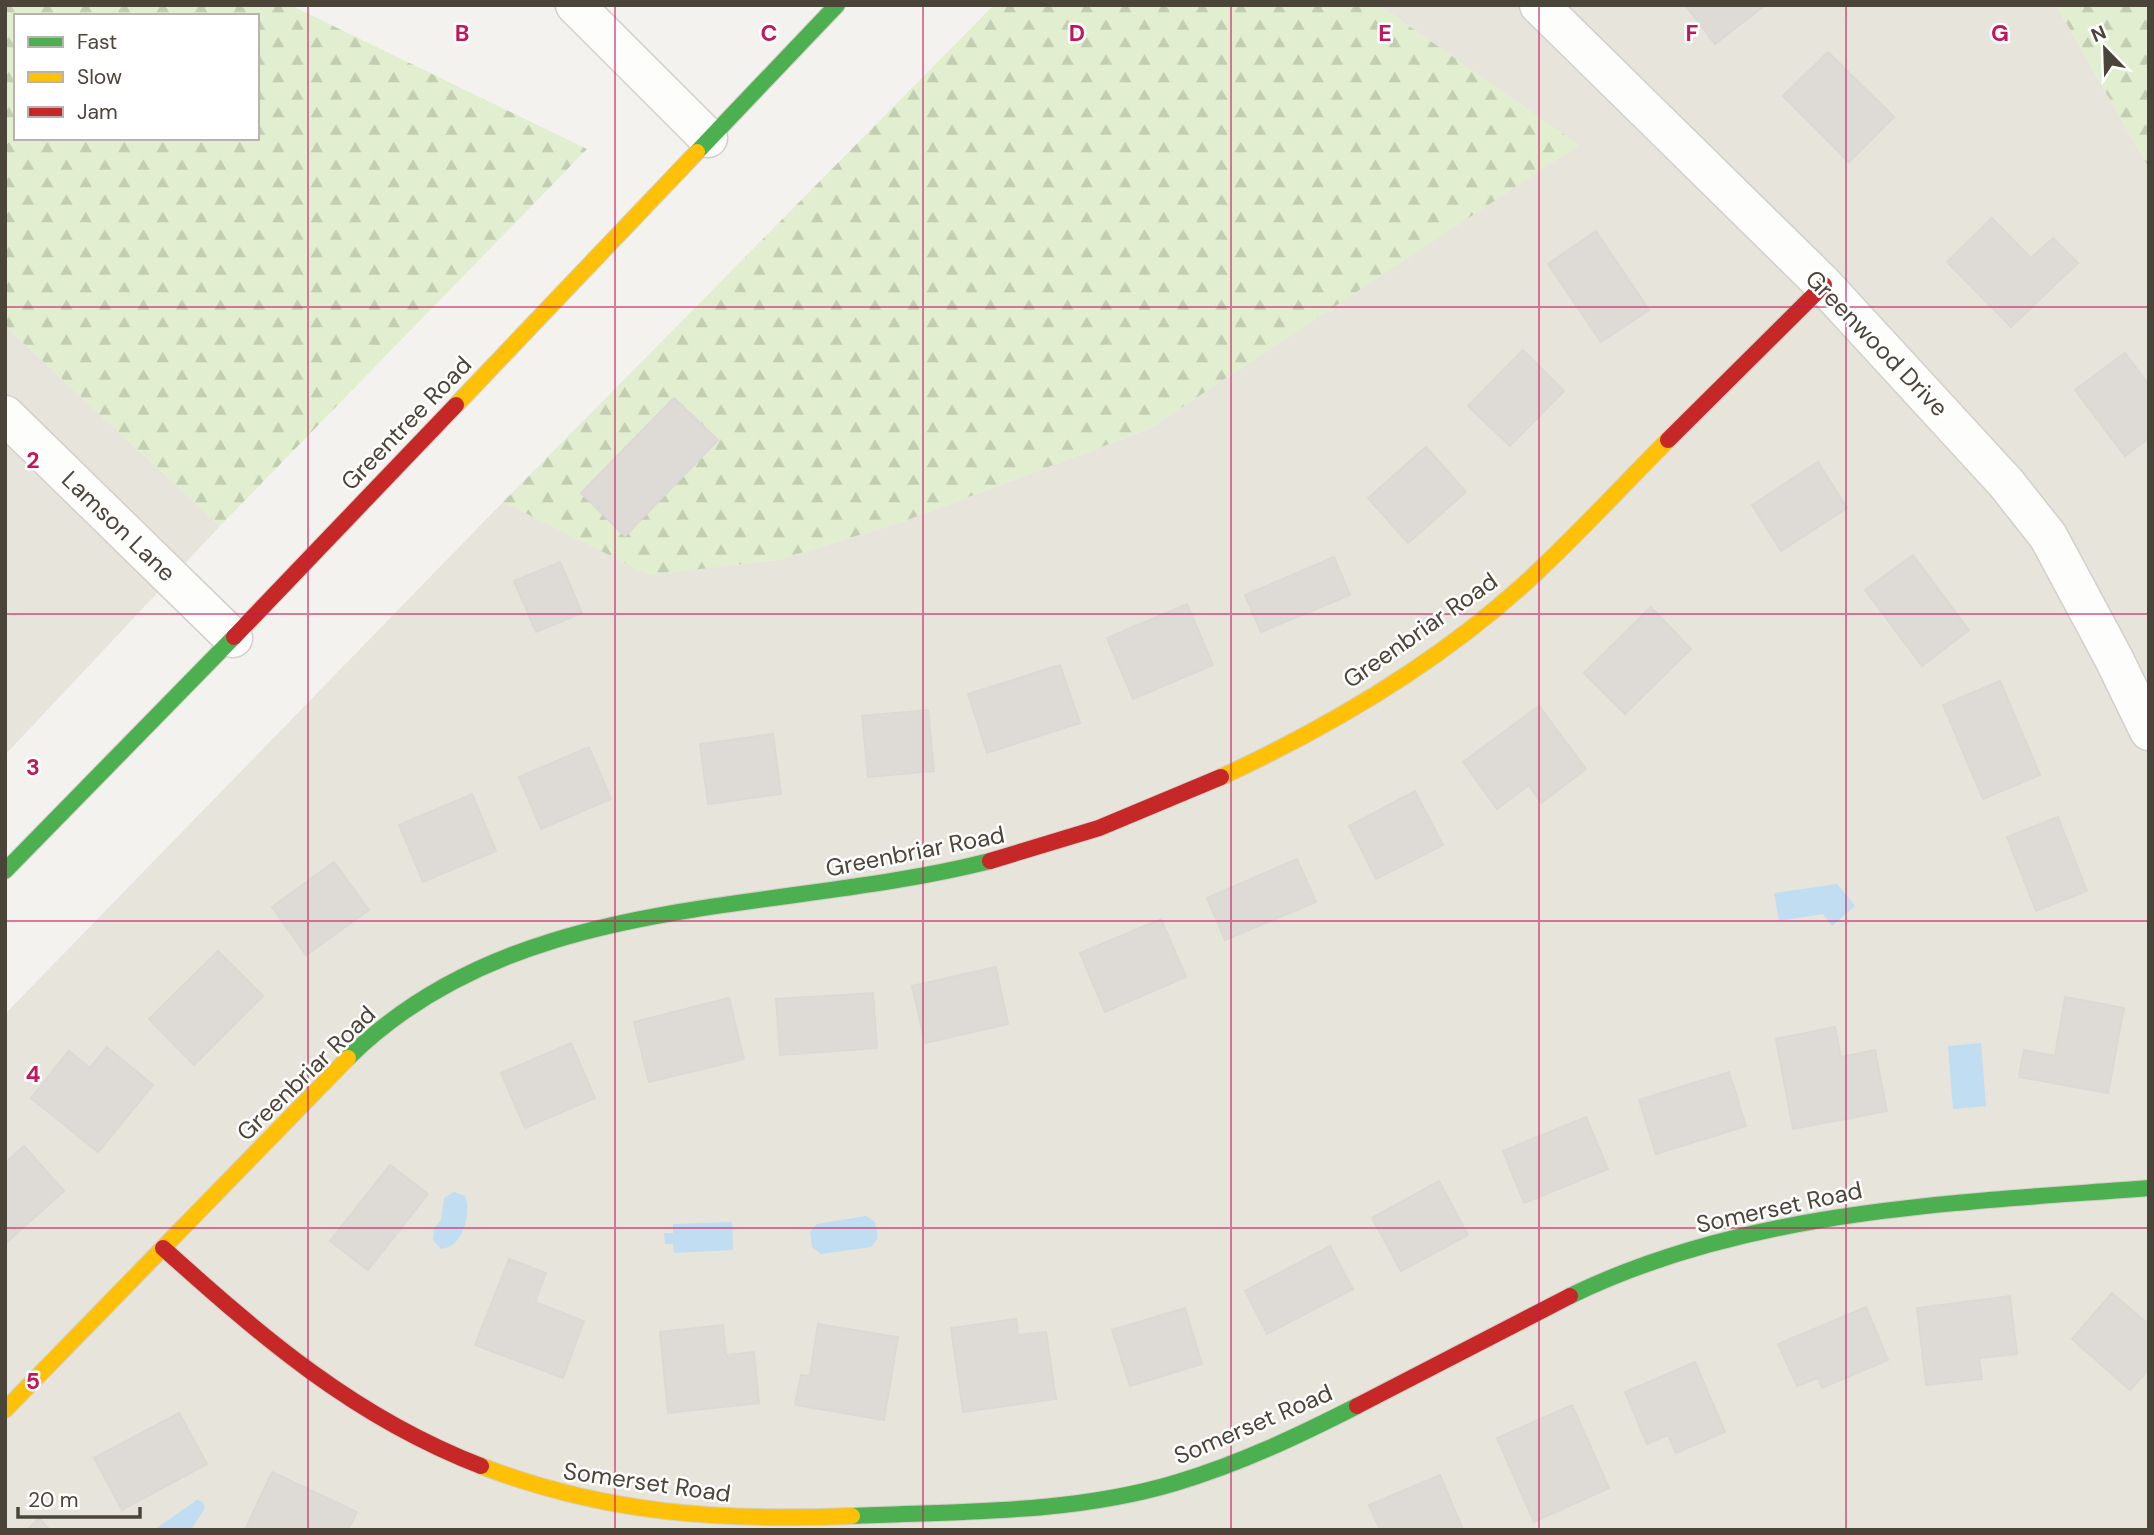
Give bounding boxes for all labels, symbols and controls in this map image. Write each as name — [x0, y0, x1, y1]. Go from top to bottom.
legend — [14, 14, 259, 140]
north arrow — [2070, 14, 2140, 84]
text: B — [455, 18, 469, 48]
text: C — [761, 18, 777, 48]
text: D — [1069, 18, 1085, 48]
text: E — [1378, 18, 1392, 48]
text: F — [1686, 18, 1699, 48]
text: G — [1991, 18, 2009, 48]
text: N — [2087, 20, 2110, 48]
text: Fast — [77, 28, 117, 56]
text: Slow — [77, 63, 122, 91]
text: Jam — [77, 98, 118, 126]
street label: Greenwood Drive — [1799, 263, 1955, 423]
street label: Greentree Road — [334, 349, 478, 497]
text: 2 — [26, 445, 40, 475]
street label: Lamson Lane — [55, 464, 183, 588]
street label: Greenbriar Road — [1337, 565, 1503, 695]
text: 3 — [26, 752, 40, 782]
street label: Greenbriar Road — [823, 818, 1007, 884]
street label: Greenbriar Road — [230, 999, 382, 1147]
text: 4 — [26, 1059, 41, 1089]
street label: Somerset Road — [1693, 1174, 1865, 1240]
text: 5 — [26, 1366, 40, 1396]
street label: Somerset Road — [1169, 1377, 1337, 1471]
street label: Somerset Road — [561, 1455, 733, 1509]
scale bar — [18, 1476, 140, 1520]
text: 20 m — [28, 1486, 79, 1514]

